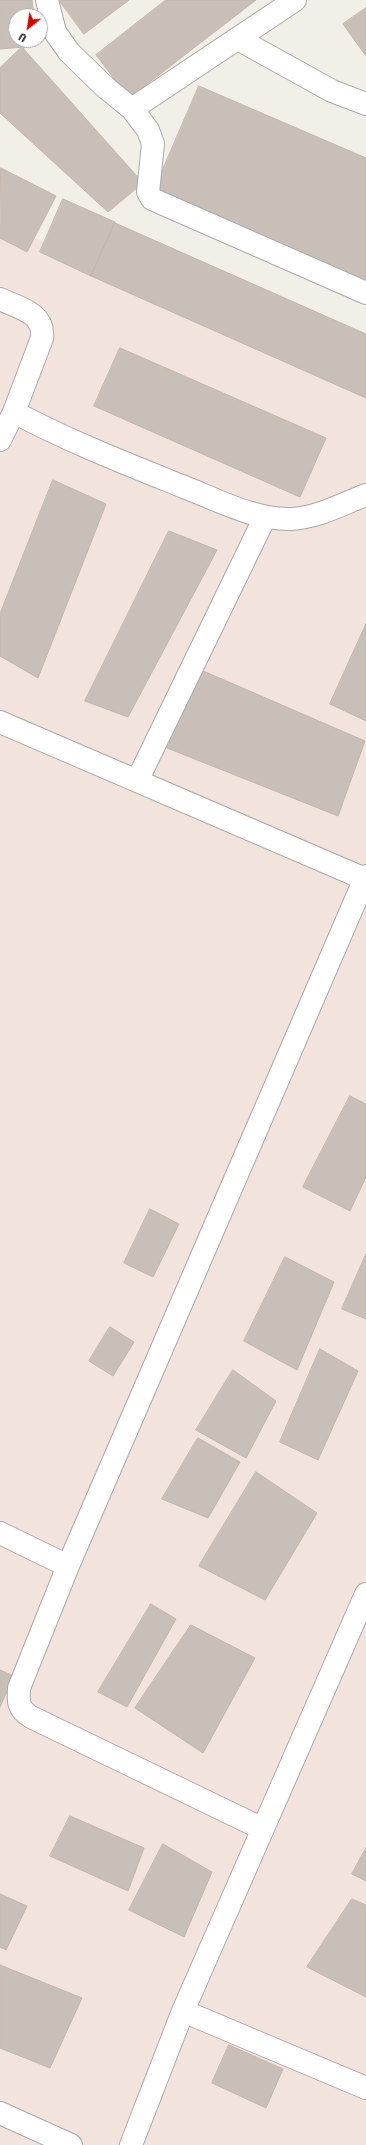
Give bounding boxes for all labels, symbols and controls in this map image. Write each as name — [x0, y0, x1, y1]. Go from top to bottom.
north arrow — [8, 8, 48, 48]
text: U — [17, 31, 28, 44]

